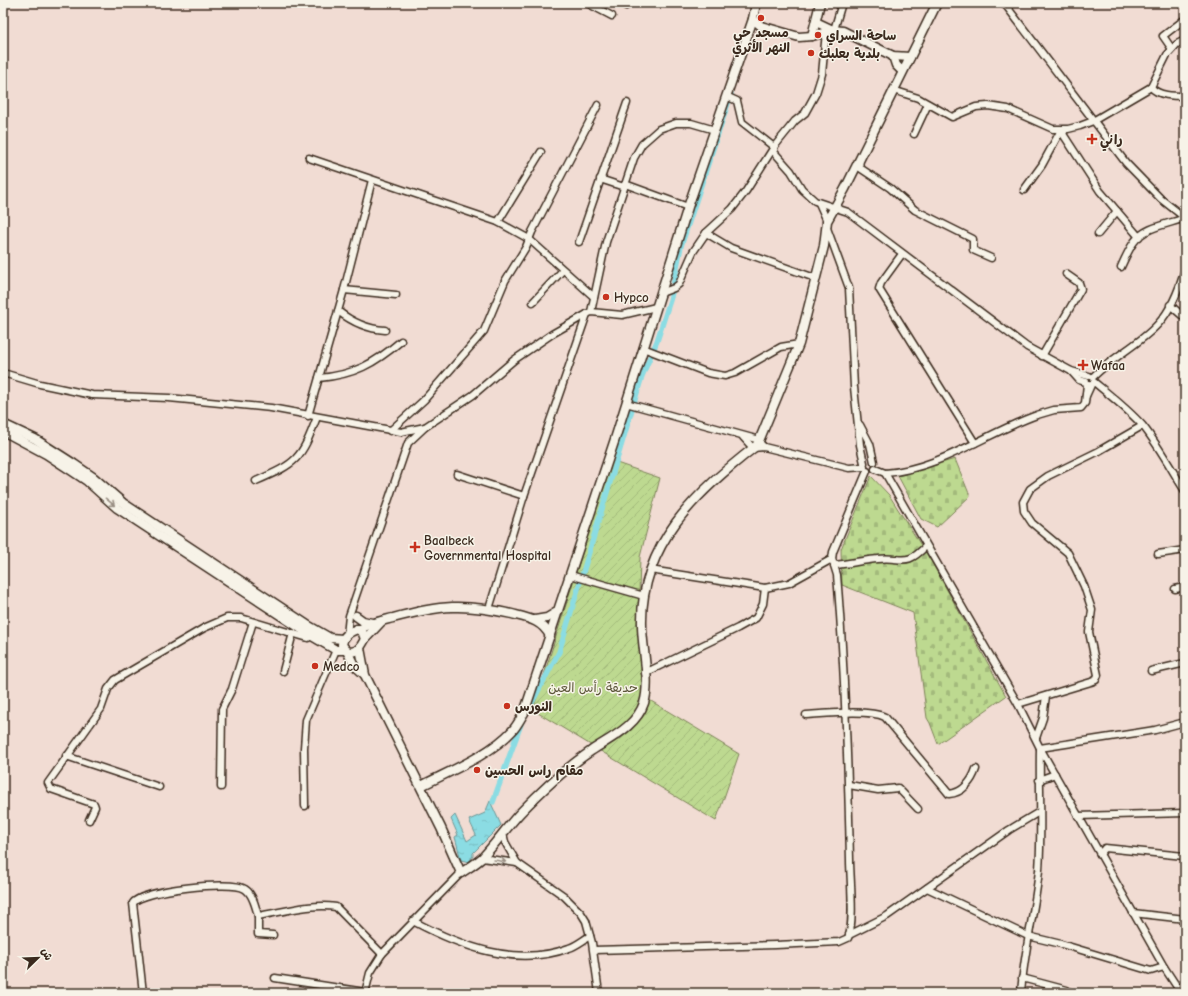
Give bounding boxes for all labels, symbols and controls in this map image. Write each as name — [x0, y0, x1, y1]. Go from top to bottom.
marker: مسجد حي النهر الأثري — [756, 13, 766, 23]
place label: مسجد حي النهر الأثري — [732, 25, 790, 58]
place label: ساحة السراي — [826, 28, 896, 46]
marker: ساحة السراي — [813, 30, 823, 40]
place label: بلدية بعلبك — [819, 46, 880, 62]
marker: بلدية بعلبك — [806, 48, 816, 58]
place label: راني — [1100, 132, 1122, 152]
marker: راني — [1087, 134, 1097, 144]
place label: Hypco — [614, 290, 649, 305]
marker: Hypco — [601, 292, 611, 302]
place label: Wafaa — [1091, 358, 1125, 373]
marker: Wafaa — [1078, 360, 1088, 370]
one-way arrow — [105, 498, 116, 507]
place label: Baalbeck Governmental Hospital — [424, 533, 551, 563]
marker: Baalbeck Governmental Hospital — [409, 541, 421, 553]
place label: Medco — [323, 659, 360, 674]
marker: Medco — [310, 661, 320, 671]
park label: حديقة رأس العين — [548, 680, 638, 696]
place label: النورس — [515, 699, 552, 715]
marker: النورس — [502, 701, 512, 711]
place label: مقام راس الحسين — [485, 763, 583, 781]
marker: مقام راس الحسين — [472, 765, 482, 775]
one-way arrow — [493, 857, 506, 865]
north arrow — [18, 938, 58, 978]
text: ش — [38, 946, 55, 962]

